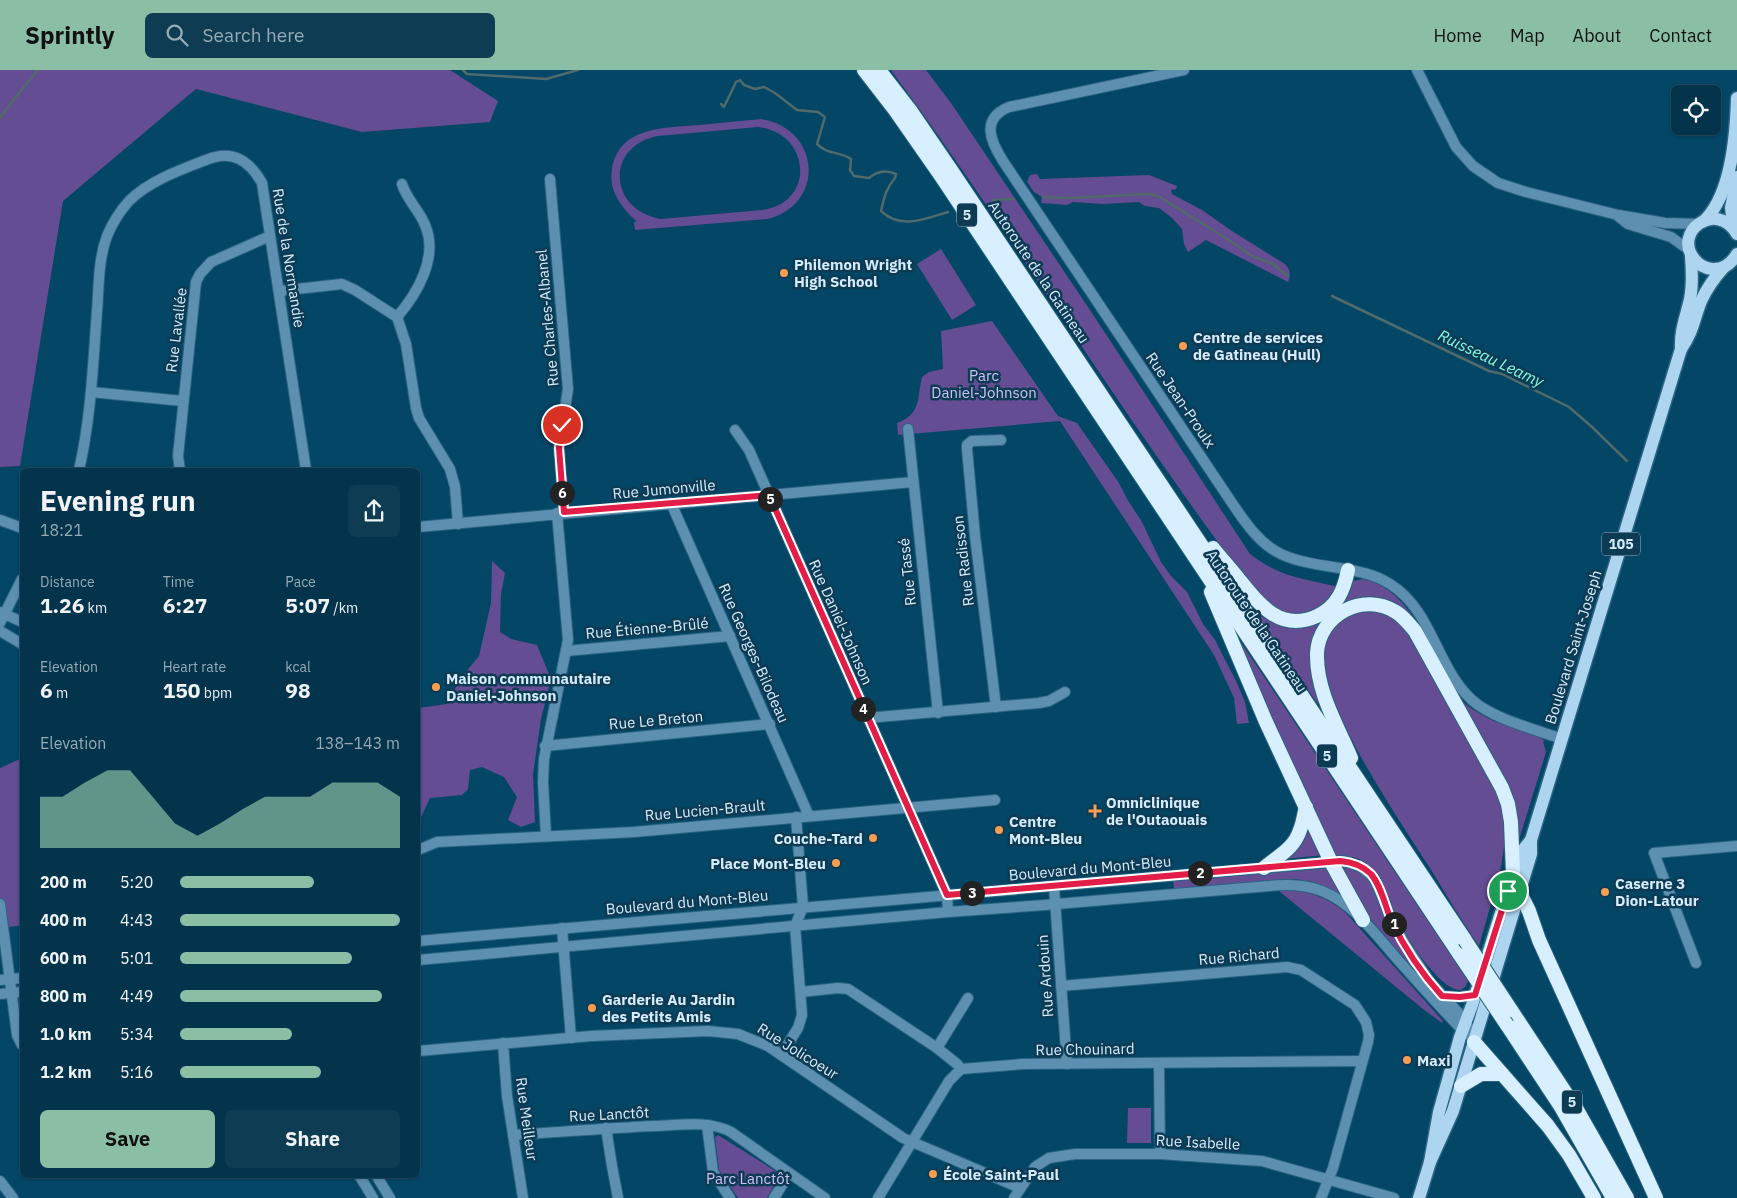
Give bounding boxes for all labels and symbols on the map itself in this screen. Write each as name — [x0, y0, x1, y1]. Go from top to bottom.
street label: Rue de la Normandie — [269, 187, 309, 329]
street label: Autoroute de la Gatineau — [984, 197, 1094, 347]
road number: 5 — [957, 204, 977, 226]
street label: Rue Charles-Albanel — [532, 249, 562, 387]
place label: Philemon Wright High School — [794, 255, 912, 291]
marker: Philemon Wright High School — [778, 267, 790, 279]
street label: Rue Lavallée — [161, 287, 191, 373]
water label: Ruisseau Leamy — [1435, 325, 1548, 392]
place label: Centre de services de Gatineau (Hull) — [1193, 328, 1324, 364]
marker: Centre de services de Gatineau (Hull) — [1177, 340, 1189, 352]
street label: Rue Jean-Proulx — [1142, 349, 1220, 452]
park label: Parc Daniel-Johnson — [931, 366, 1037, 402]
pin — [541, 404, 583, 446]
street label: Rue Jumonville — [612, 475, 716, 503]
pin: 6 — [550, 480, 574, 506]
pin: 5 — [758, 486, 782, 512]
street label: Rue Radisson — [948, 515, 978, 607]
road number: 105 — [1602, 532, 1640, 556]
street label: Rue Tassé — [894, 537, 920, 607]
street label: Autoroute de la Gatineau — [1202, 546, 1312, 696]
street label: Rue Daniel-Johnson — [805, 556, 877, 688]
street label: Boulevard Saint-Joseph — [1541, 568, 1605, 726]
street label: Rue Georges-Bilodeau — [715, 580, 793, 726]
street label: Rue Étienne-Brûlé — [585, 613, 709, 643]
place label: Maison communautaire Daniel-Johnson — [446, 669, 611, 705]
marker: Maison communautaire Daniel-Johnson — [430, 681, 442, 693]
pin: 4 — [850, 696, 876, 722]
street label: Rue Le Breton — [608, 706, 704, 734]
road number: 5 — [1317, 744, 1337, 768]
place label: Omniclinique de l'Outaouais — [1106, 793, 1208, 829]
street label: Rue Lucien-Brault — [644, 795, 766, 825]
marker: Omniclinique de l'Outaouais — [1088, 804, 1102, 818]
place label: Centre Mont-Bleu — [1009, 812, 1082, 848]
marker: Centre Mont-Bleu — [993, 824, 1005, 836]
place label: Couche-Tard — [774, 829, 863, 848]
marker: Couche-Tard — [867, 832, 879, 844]
street label: Boulevard du Mont-Bleu — [1008, 851, 1172, 885]
place label: Place Mont-Bleu — [710, 854, 826, 873]
marker: Place Mont-Bleu — [830, 857, 842, 869]
pin: 2 — [1188, 860, 1212, 886]
pin — [1487, 870, 1529, 912]
place label: Caserne 3 Dion-Latour — [1615, 874, 1699, 910]
pin: 3 — [960, 880, 984, 906]
street label: Boulevard du Mont-Bleu — [605, 885, 769, 919]
marker: Caserne 3 Dion-Latour — [1599, 886, 1611, 898]
pin: 1 — [1382, 912, 1406, 936]
street label: Rue Ardouin — [1033, 934, 1057, 1018]
street label: Rue Richard — [1198, 943, 1280, 969]
place label: Garderie Au Jardin des Petits Amis — [602, 990, 735, 1026]
marker: Garderie Au Jardin des Petits Amis — [586, 1002, 598, 1014]
street label: Rue Jolicoeur — [754, 1019, 842, 1084]
street label: Rue Chouinard — [1035, 1039, 1135, 1059]
place label: Maxi — [1417, 1051, 1451, 1070]
marker: Maxi — [1401, 1054, 1413, 1066]
street label: Rue Meilleur — [512, 1076, 542, 1163]
road number: 5 — [1562, 1090, 1582, 1114]
street label: Rue Lanctôt — [568, 1102, 650, 1126]
street label: Rue Isabelle — [1155, 1130, 1241, 1154]
place label: École Saint-Paul — [943, 1165, 1059, 1184]
marker: École Saint-Paul — [927, 1168, 939, 1180]
park label: Parc Lanctôt — [706, 1169, 790, 1188]

